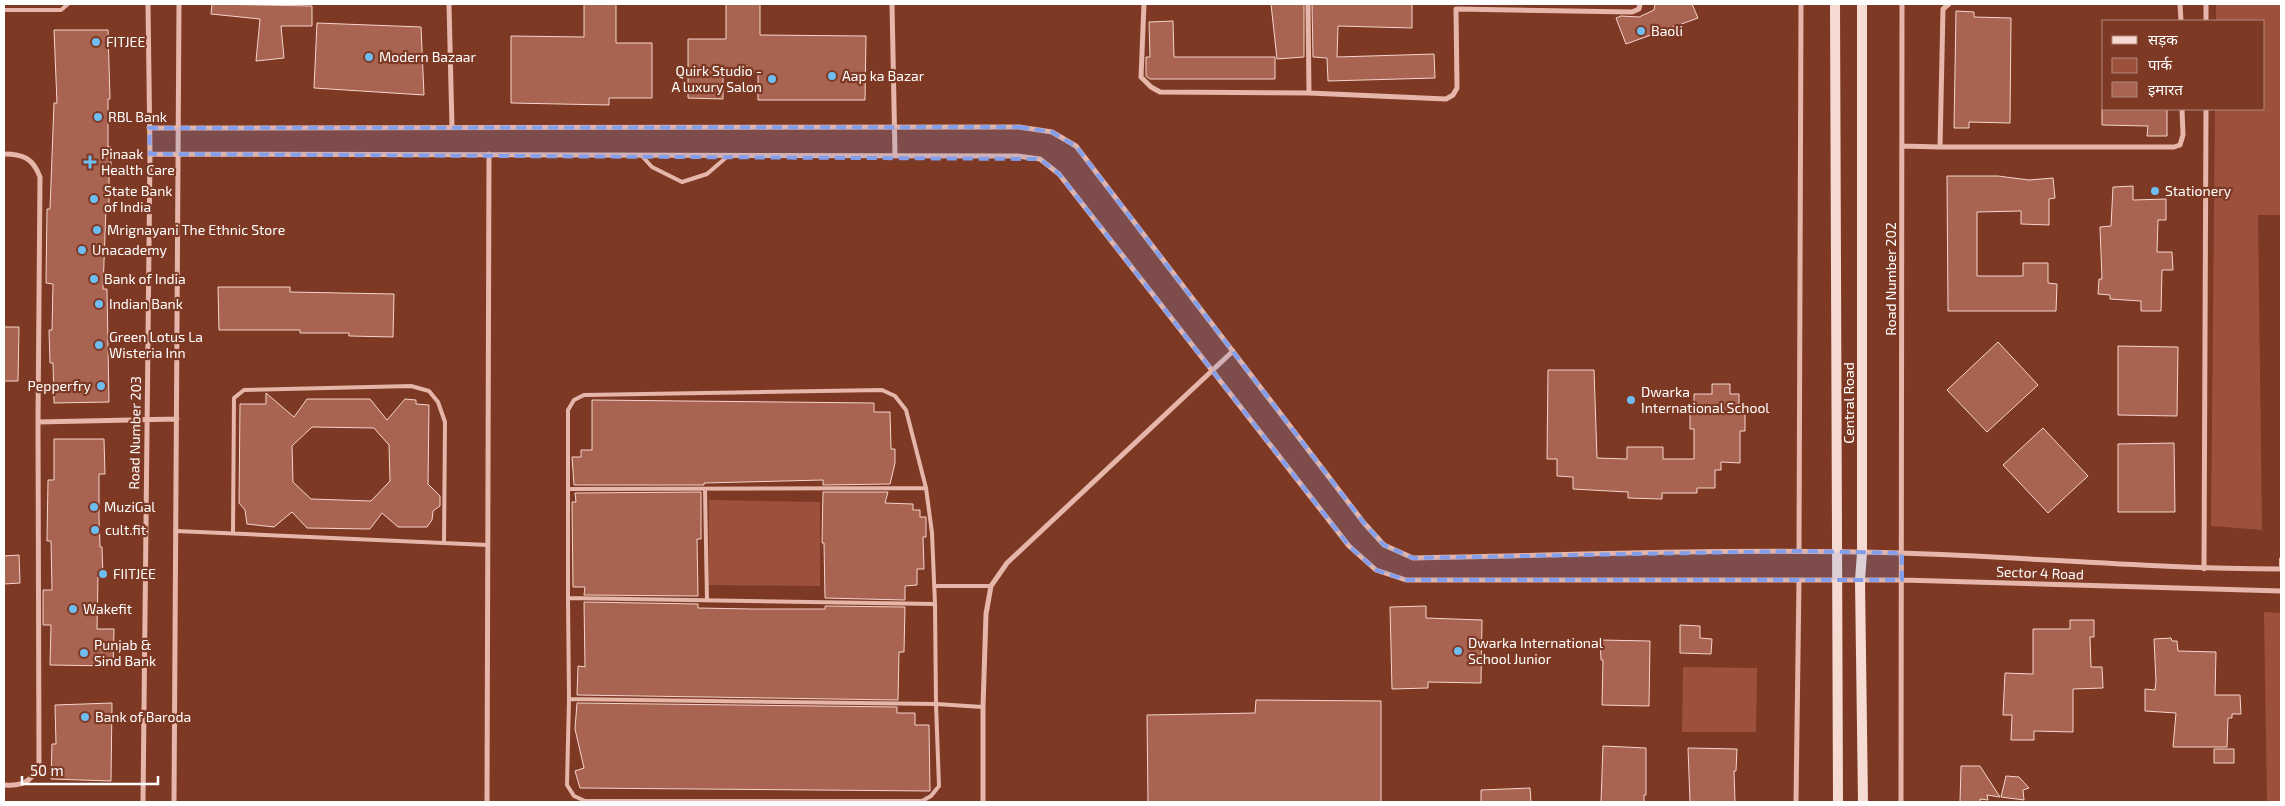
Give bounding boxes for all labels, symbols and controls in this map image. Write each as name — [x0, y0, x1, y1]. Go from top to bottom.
legend — [2102, 20, 2265, 110]
place label: Baoli — [1651, 22, 1683, 39]
marker: Baoli — [1635, 25, 1647, 37]
text: सड़क — [2148, 30, 2178, 48]
place label: FITJEE — [106, 33, 145, 50]
marker: FITJEE — [90, 36, 102, 48]
place label: Modern Bazaar — [379, 48, 477, 65]
marker: Modern Bazaar — [363, 51, 375, 63]
text: पार्क — [2148, 55, 2172, 73]
place label: Quirk Studio - A luxury Salon — [671, 62, 762, 95]
place label: Aap ka Bazar — [842, 67, 925, 84]
marker: Aap ka Bazar — [826, 70, 838, 82]
marker: Quirk Studio - A luxury Salon — [766, 73, 778, 85]
text: इमारत — [2148, 80, 2183, 98]
place label: RBL Bank — [108, 108, 167, 125]
marker: RBL Bank — [92, 111, 104, 123]
place label: Pinaak Health Care — [101, 145, 175, 178]
marker: Pinaak Health Care — [83, 155, 97, 169]
place label: State Bank of India — [104, 182, 172, 215]
place label: Stationery — [2165, 182, 2232, 199]
marker: Stationery — [2149, 185, 2161, 197]
marker: State Bank of India — [88, 193, 100, 205]
place label: Mrignayani The Ethnic Store — [107, 221, 285, 238]
street label: Road Number 202 — [1882, 222, 1899, 336]
marker: Mrignayani The Ethnic Store — [91, 224, 103, 236]
place label: Unacademy — [92, 241, 167, 258]
marker: Unacademy — [76, 244, 88, 256]
place label: Bank of India — [104, 270, 186, 287]
marker: Bank of India — [88, 273, 100, 285]
place label: Indian Bank — [109, 295, 183, 312]
marker: Indian Bank — [93, 298, 105, 310]
place label: Green Lotus La Wisteria Inn — [109, 328, 203, 361]
marker: Green Lotus La Wisteria Inn — [93, 339, 105, 351]
street label: Central Road — [1840, 362, 1857, 444]
street label: Road Number 203 — [125, 376, 144, 490]
place label: Pepperfry — [28, 377, 92, 394]
marker: Pepperfry — [95, 380, 107, 392]
place label: Dwarka International School — [1641, 383, 1770, 416]
marker: Dwarka International School — [1625, 394, 1637, 406]
place label: MuziGal — [104, 498, 156, 515]
marker: MuziGal — [88, 501, 100, 513]
place label: cult.fit — [105, 521, 146, 538]
marker: cult.fit — [89, 524, 101, 536]
street label: Sector 4 Road — [1996, 562, 2084, 583]
place label: FIITJEE — [113, 565, 156, 582]
marker: FIITJEE — [97, 568, 109, 580]
place label: Wakefit — [83, 600, 132, 617]
marker: Wakefit — [67, 603, 79, 615]
place label: Dwarka International School Junior — [1468, 634, 1604, 667]
place label: Punjab & Sind Bank — [94, 636, 156, 669]
marker: Dwarka International School Junior — [1452, 645, 1464, 657]
marker: Punjab & Sind Bank — [78, 647, 90, 659]
place label: Bank of Baroda — [95, 708, 191, 725]
marker: Bank of Baroda — [79, 711, 91, 723]
scale bar — [22, 754, 159, 786]
text: 50 m — [30, 761, 64, 779]

